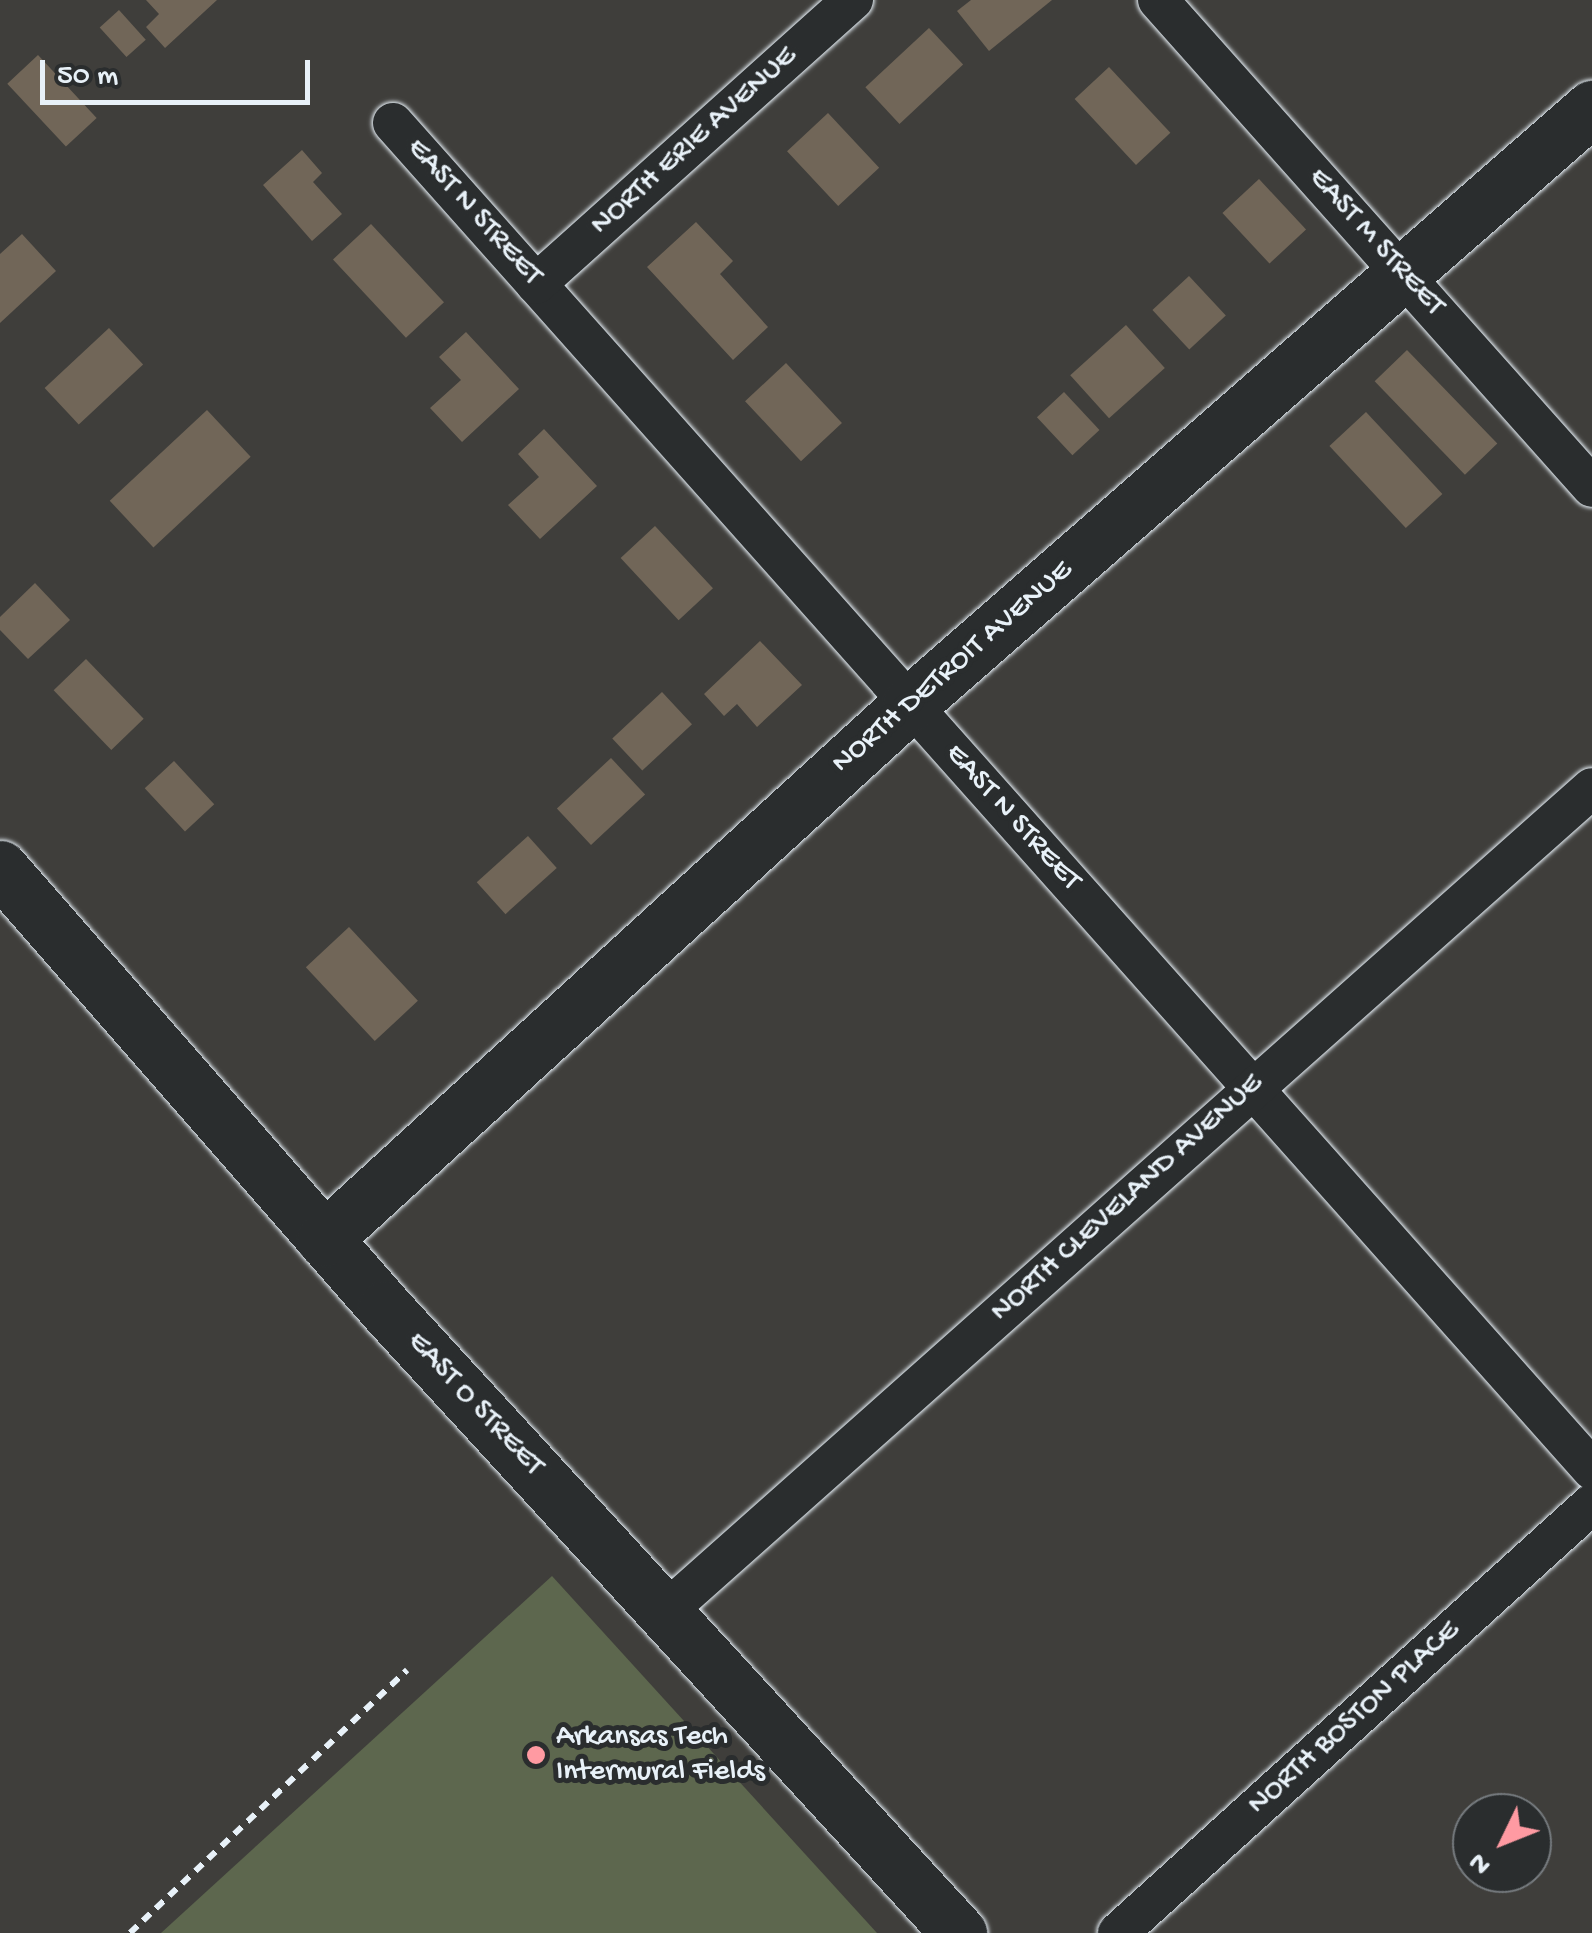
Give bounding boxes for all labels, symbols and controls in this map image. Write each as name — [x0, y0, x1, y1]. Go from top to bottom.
scale bar — [45, 40, 315, 102]
street label: NORTH ERIE AVENUE — [584, 40, 806, 244]
text: 50 m — [57, 60, 118, 95]
street label: EAST N STREET — [397, 132, 549, 294]
street label: EAST M STREET — [1299, 161, 1451, 325]
street label: NORTH DETROIT AVENUE — [825, 554, 1081, 782]
street label: EAST N STREET — [936, 737, 1088, 899]
street label: NORTH CLEVELAND AVENUE — [984, 1067, 1272, 1331]
street label: EAST O STREET — [398, 1325, 550, 1485]
street label: NORTH BOSTON PLACE — [1242, 1614, 1468, 1824]
place label: Arkansas Tech Intermural Fields — [556, 1720, 765, 1790]
marker: Arkansas Tech Intermural Fields — [525, 1744, 547, 1766]
north arrow — [1452, 1793, 1552, 1893]
text: N — [1463, 1844, 1499, 1880]

